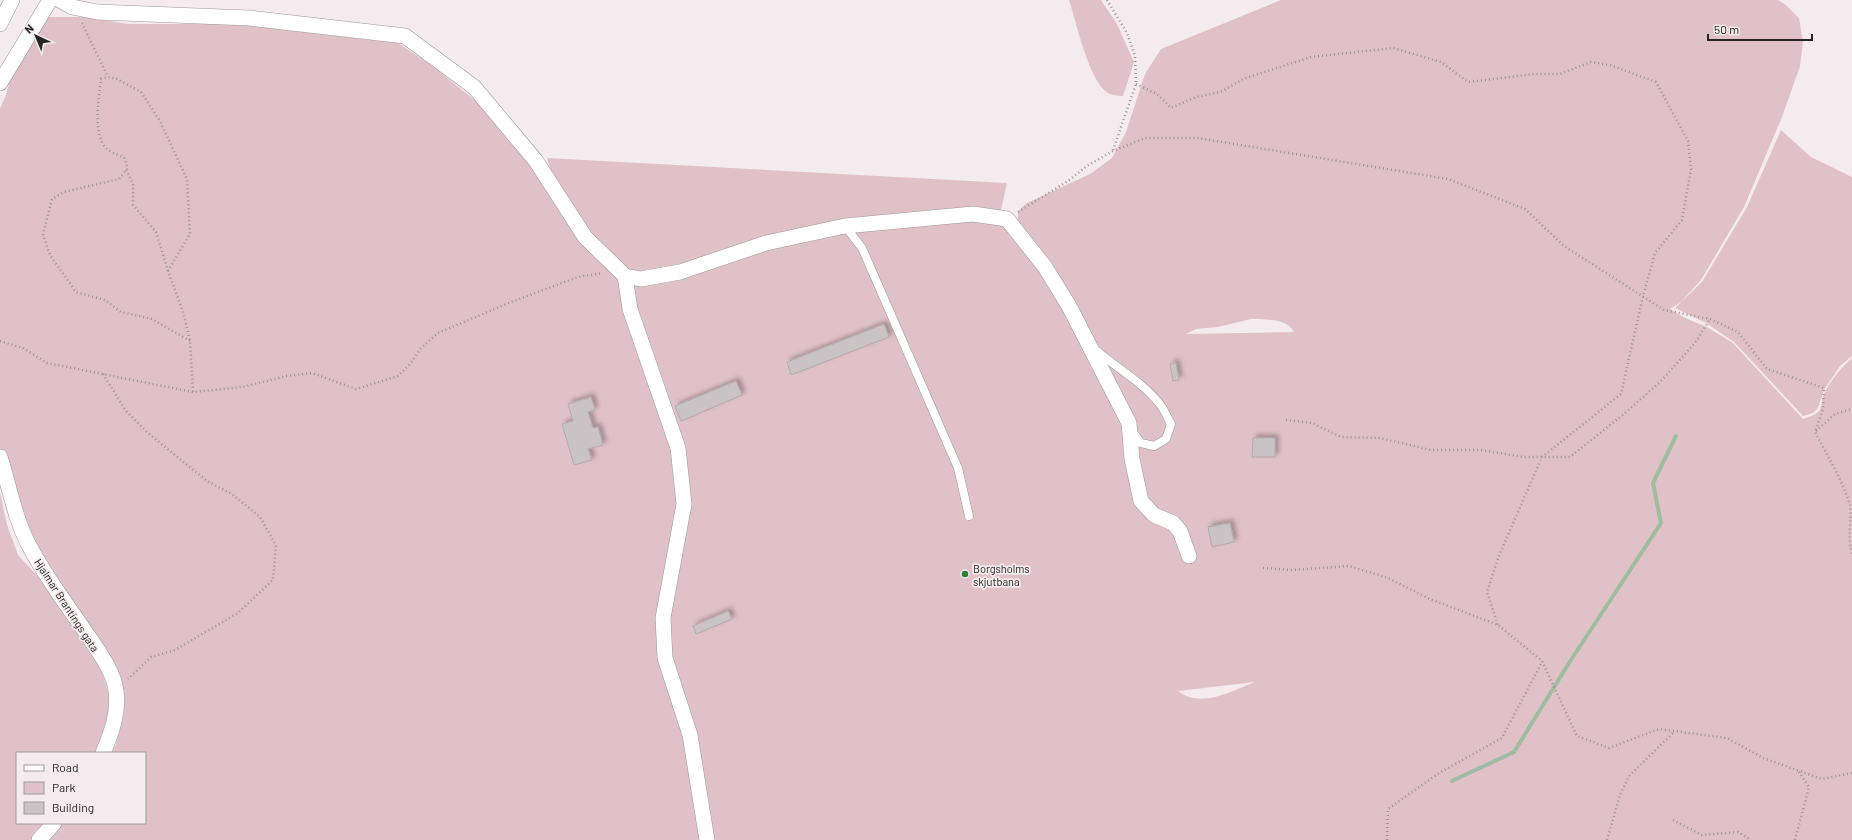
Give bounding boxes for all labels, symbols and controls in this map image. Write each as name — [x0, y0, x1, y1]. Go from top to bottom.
north arrow — [16, 16, 56, 56]
scale bar — [1708, 16, 1812, 42]
text: N — [22, 21, 36, 36]
text: 50 m — [1714, 22, 1739, 36]
street label: Hjalmar Brantings gata — [32, 556, 102, 654]
place label: Borgsholms skjutbana — [973, 562, 1030, 588]
marker: Borgsholms skjutbana — [960, 569, 970, 579]
legend — [16, 752, 146, 824]
text: Road — [52, 760, 79, 774]
text: Park — [52, 780, 76, 794]
text: Building — [52, 800, 94, 814]

